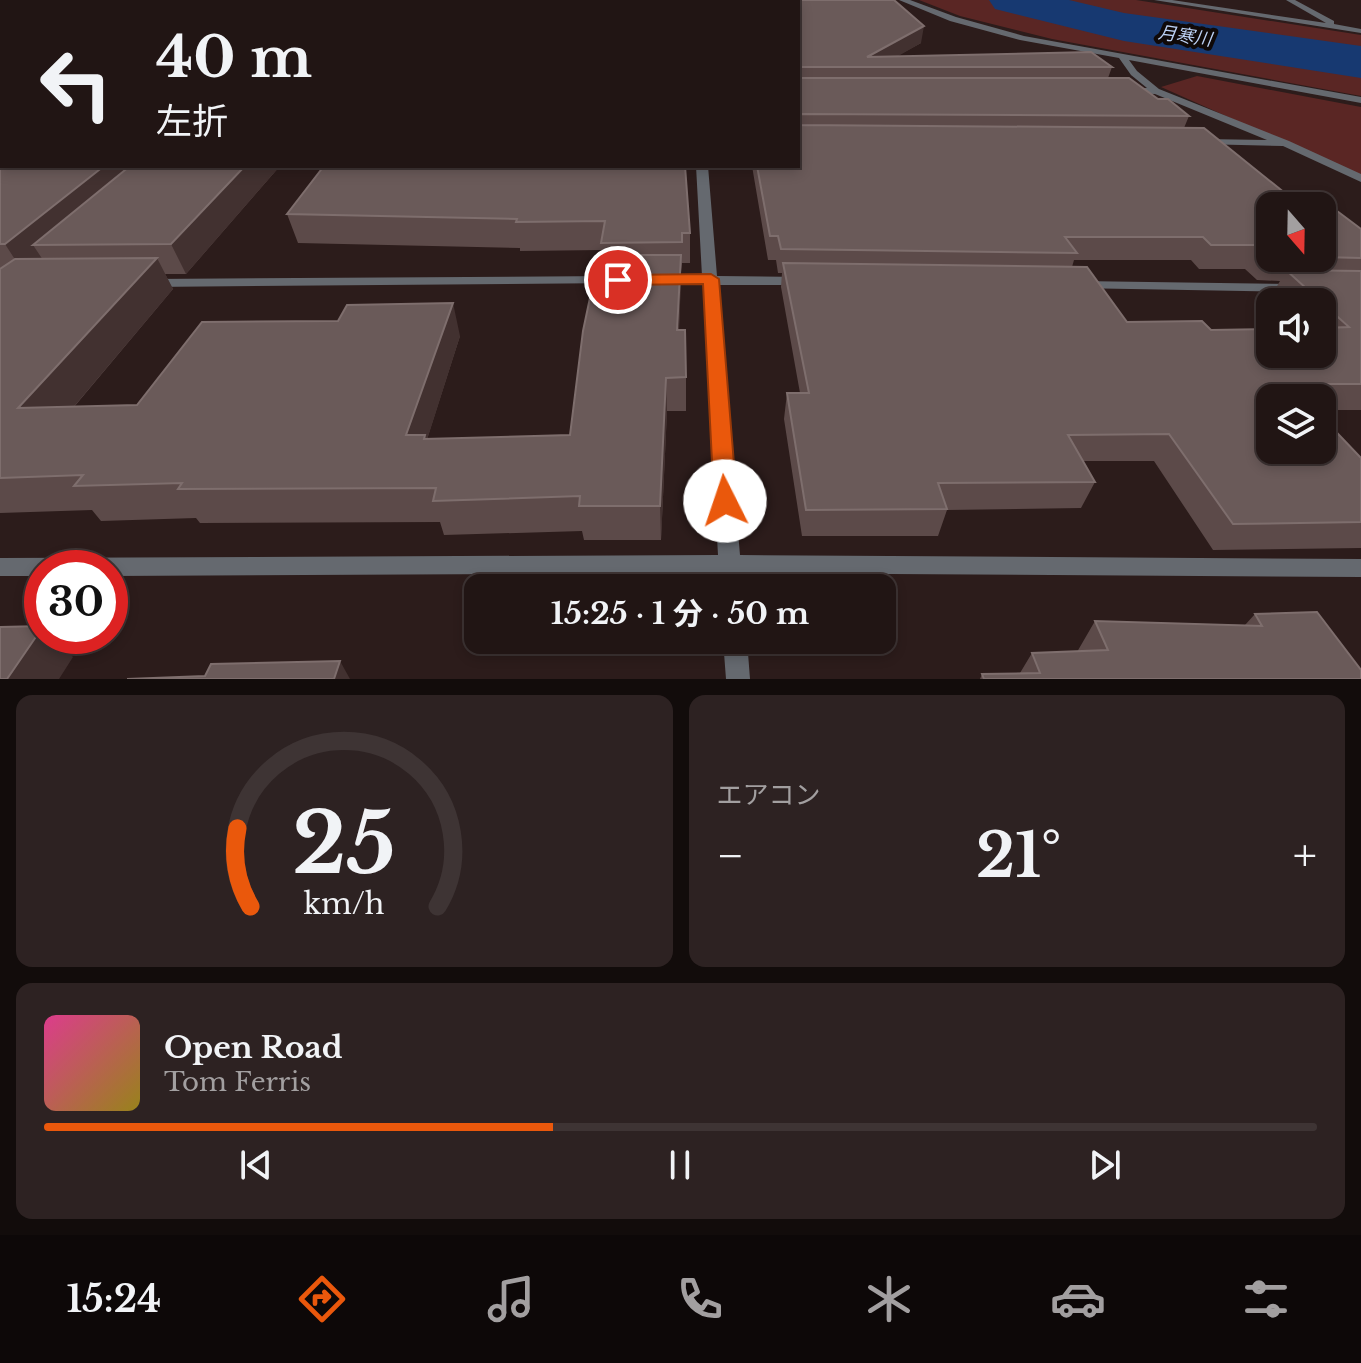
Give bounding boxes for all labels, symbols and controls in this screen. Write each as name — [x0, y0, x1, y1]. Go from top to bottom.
water label: 月寒川 — [1157, 21, 1215, 51]
text: 40 m — [156, 23, 312, 92]
icon: left — [24, 32, 128, 136]
text: 左折 — [156, 99, 228, 144]
north arrow — [1256, 192, 1336, 272]
map controls — [1256, 192, 1336, 464]
pin — [584, 246, 652, 314]
icon: arrive — [596, 258, 640, 302]
button: sound — [1256, 288, 1336, 368]
button: layers — [1256, 384, 1336, 464]
position arrow — [683, 459, 767, 543]
speed limit sign: 30 — [24, 550, 128, 654]
text: 15:25 · 1 分 · 50 m — [551, 595, 809, 632]
text: エアコン — [717, 779, 821, 811]
text: 25 — [292, 792, 396, 895]
text: 21° — [976, 819, 1061, 893]
text: − — [717, 828, 744, 883]
text: + — [1293, 828, 1317, 883]
text: km/h — [304, 886, 385, 922]
text: Open Road — [164, 1029, 343, 1066]
text: Tom Ferris — [164, 1066, 311, 1098]
icon: previous — [234, 1143, 278, 1187]
icon: pause — [658, 1143, 702, 1187]
icon: next — [1083, 1143, 1127, 1187]
icon: directions — [294, 1271, 350, 1327]
icon: music — [483, 1271, 539, 1327]
icon: phone — [672, 1271, 728, 1327]
icon: climate — [861, 1271, 917, 1327]
icon: car — [1050, 1271, 1106, 1327]
icon: filters — [1238, 1271, 1294, 1327]
text: 15:24 — [66, 1277, 161, 1322]

